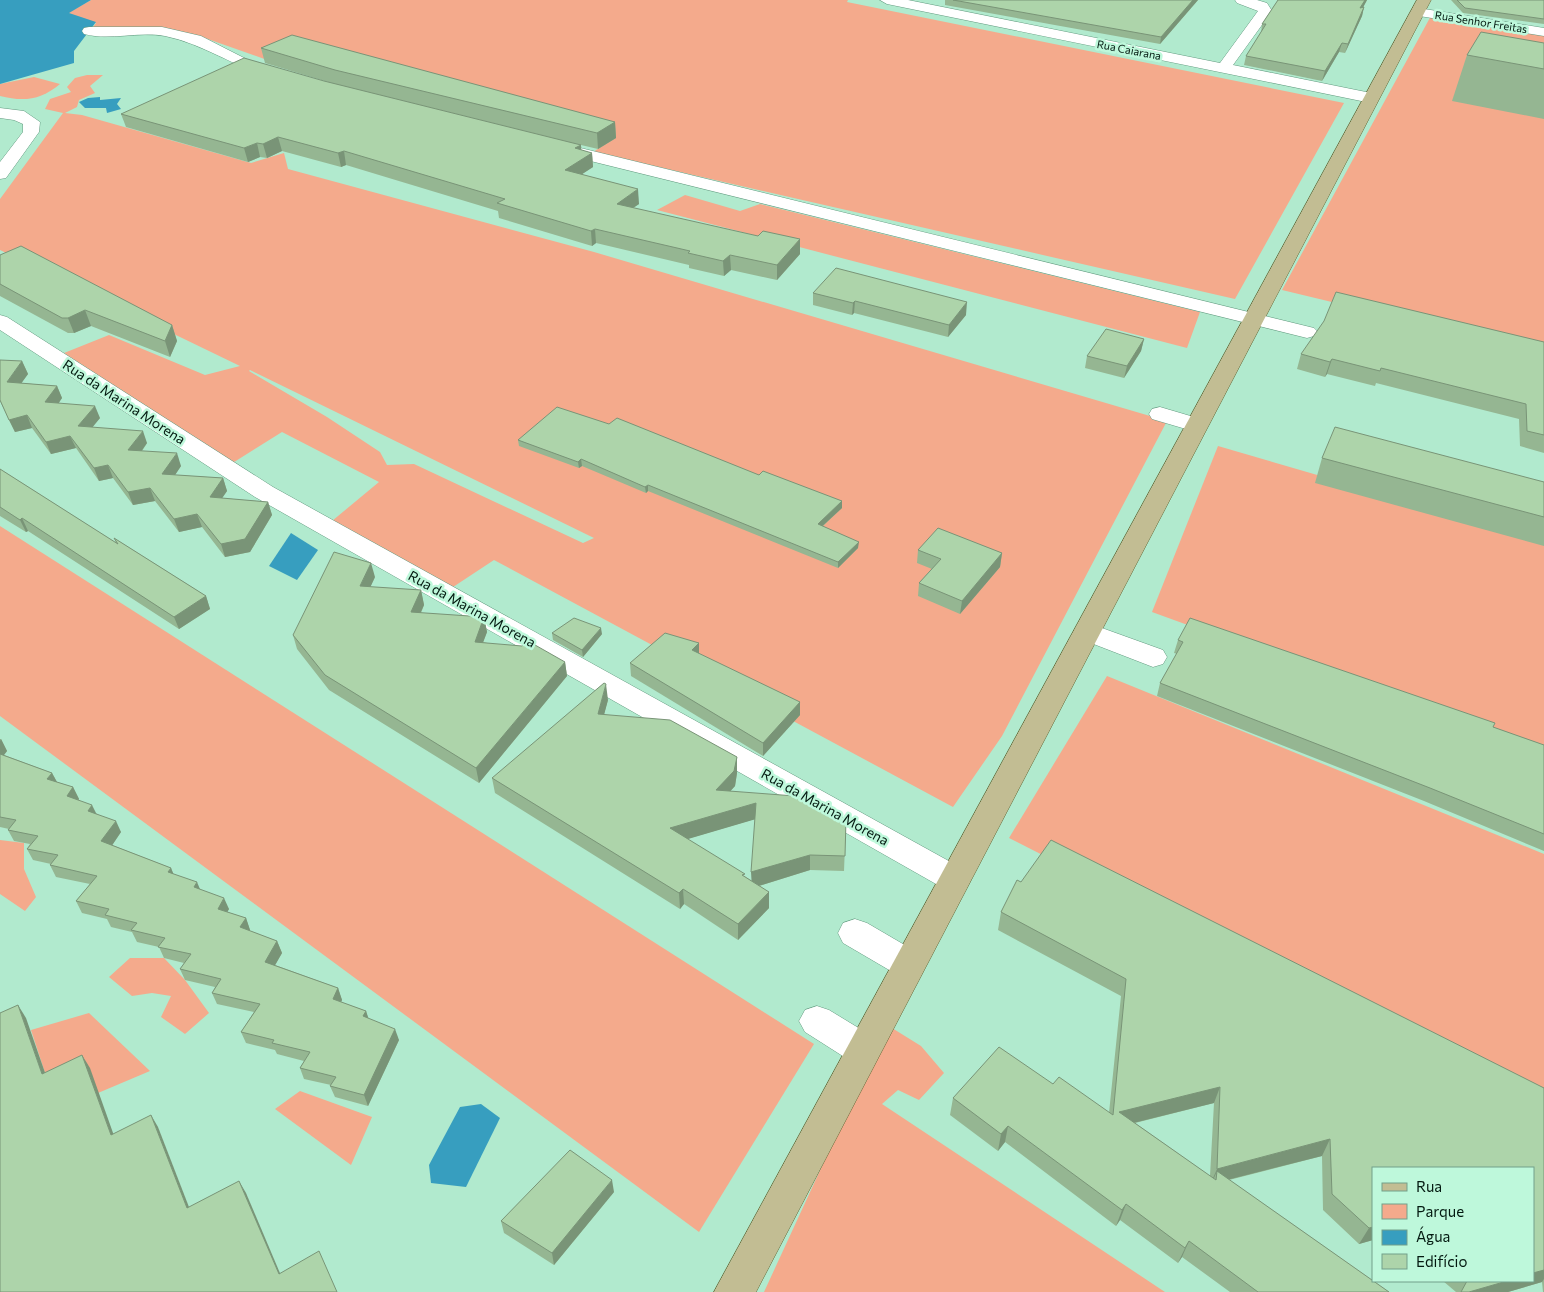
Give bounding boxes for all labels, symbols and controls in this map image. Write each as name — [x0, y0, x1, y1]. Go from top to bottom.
street label: Rua Senhor Freitas — [1434, 8, 1528, 35]
street label: Rua Caiarana — [1096, 37, 1162, 62]
street label: Rua da Marina Morena — [60, 356, 189, 448]
street label: Rua da Marina Morena — [406, 567, 539, 651]
street label: Rua da Marina Morena — [759, 765, 892, 849]
legend — [1372, 1167, 1534, 1282]
text: Rua — [1416, 1177, 1442, 1195]
text: Parque — [1416, 1202, 1464, 1220]
text: Água — [1416, 1226, 1450, 1245]
text: Edifício — [1416, 1252, 1467, 1270]

